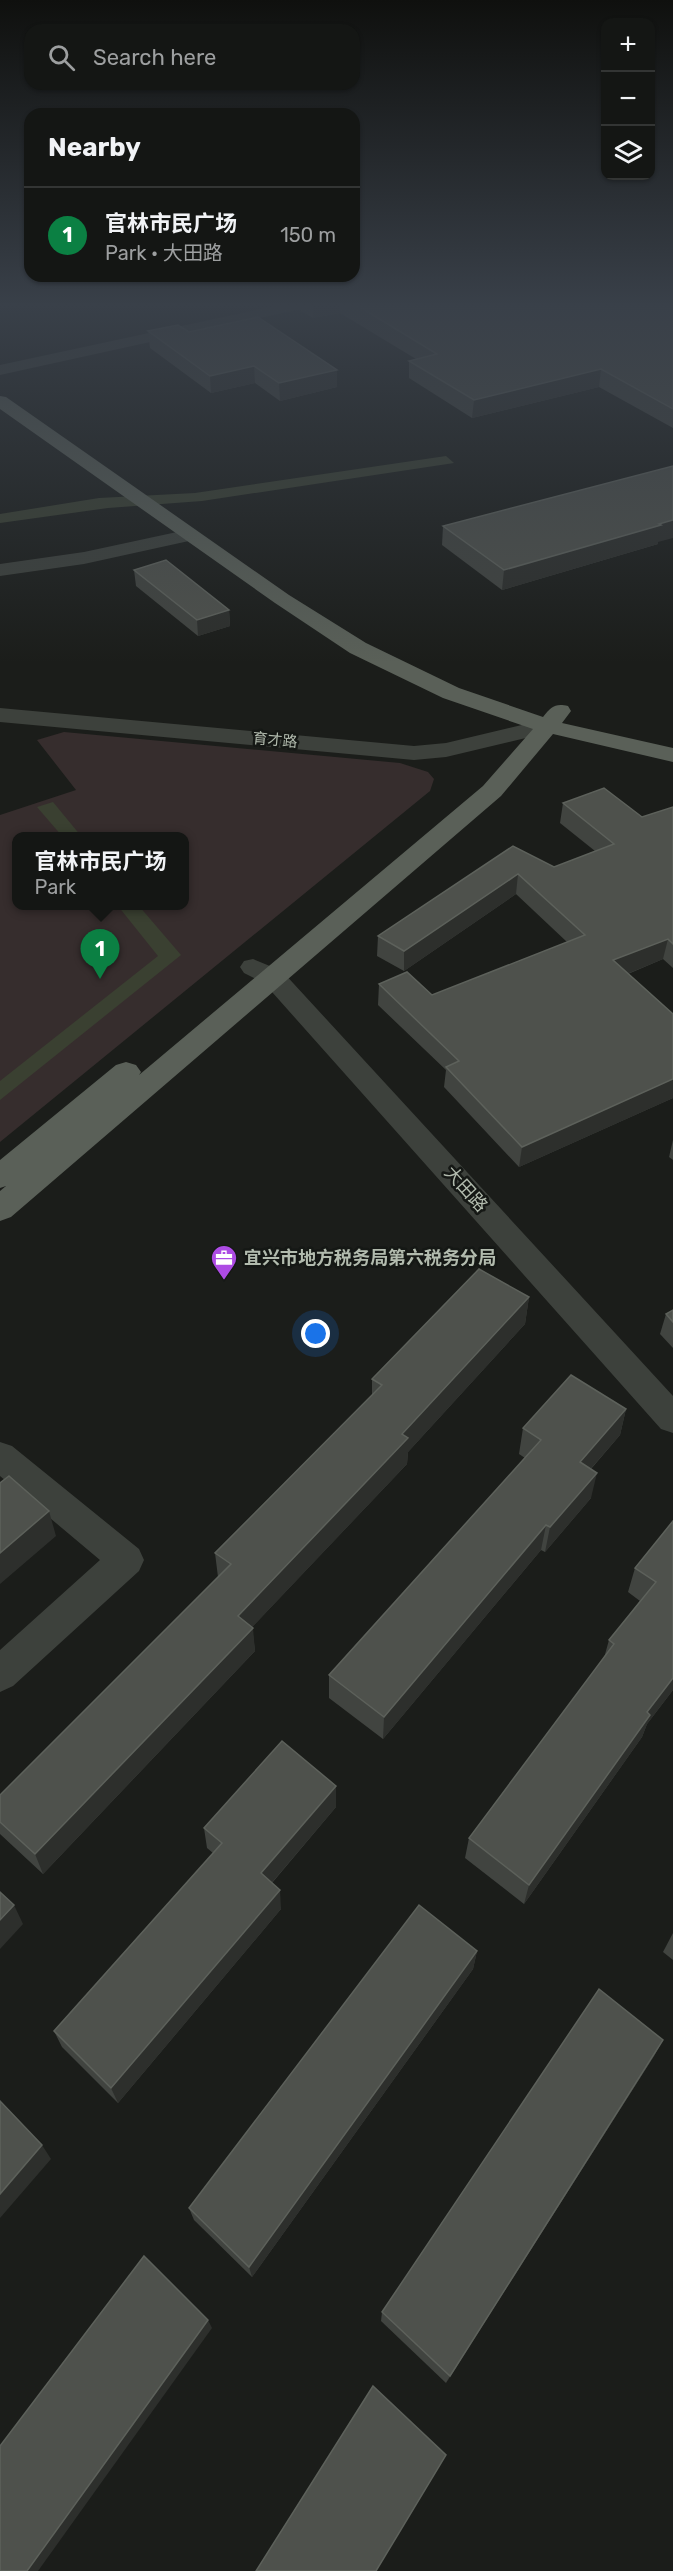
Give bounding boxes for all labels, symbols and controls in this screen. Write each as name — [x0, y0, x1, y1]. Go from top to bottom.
map controls — [601, 18, 655, 180]
button: + — [601, 18, 655, 72]
search box — [24, 24, 360, 90]
icon: search — [45, 41, 78, 74]
text: Search here — [93, 44, 216, 71]
button: − — [601, 72, 655, 126]
button: layers — [601, 126, 655, 180]
text: Nearby — [48, 132, 141, 163]
text: 官林市民广场 — [105, 210, 237, 237]
text: 1 — [63, 223, 72, 247]
text: 150 m — [280, 223, 336, 247]
text: Park · 大田路 — [105, 241, 223, 265]
street label: 育才路 — [252, 729, 298, 751]
popup — [12, 832, 189, 910]
text: 官林市民广场 — [34, 848, 167, 875]
text: Park — [34, 875, 76, 899]
pin: 1 — [80, 930, 120, 979]
street label: 大田路 — [440, 1162, 492, 1216]
office icon: 宜兴市地方税务局第六税务分局 — [209, 1243, 239, 1281]
place label: 宜兴市地方税务局第六税务分局 — [244, 1247, 496, 1269]
your location — [301, 1319, 330, 1348]

